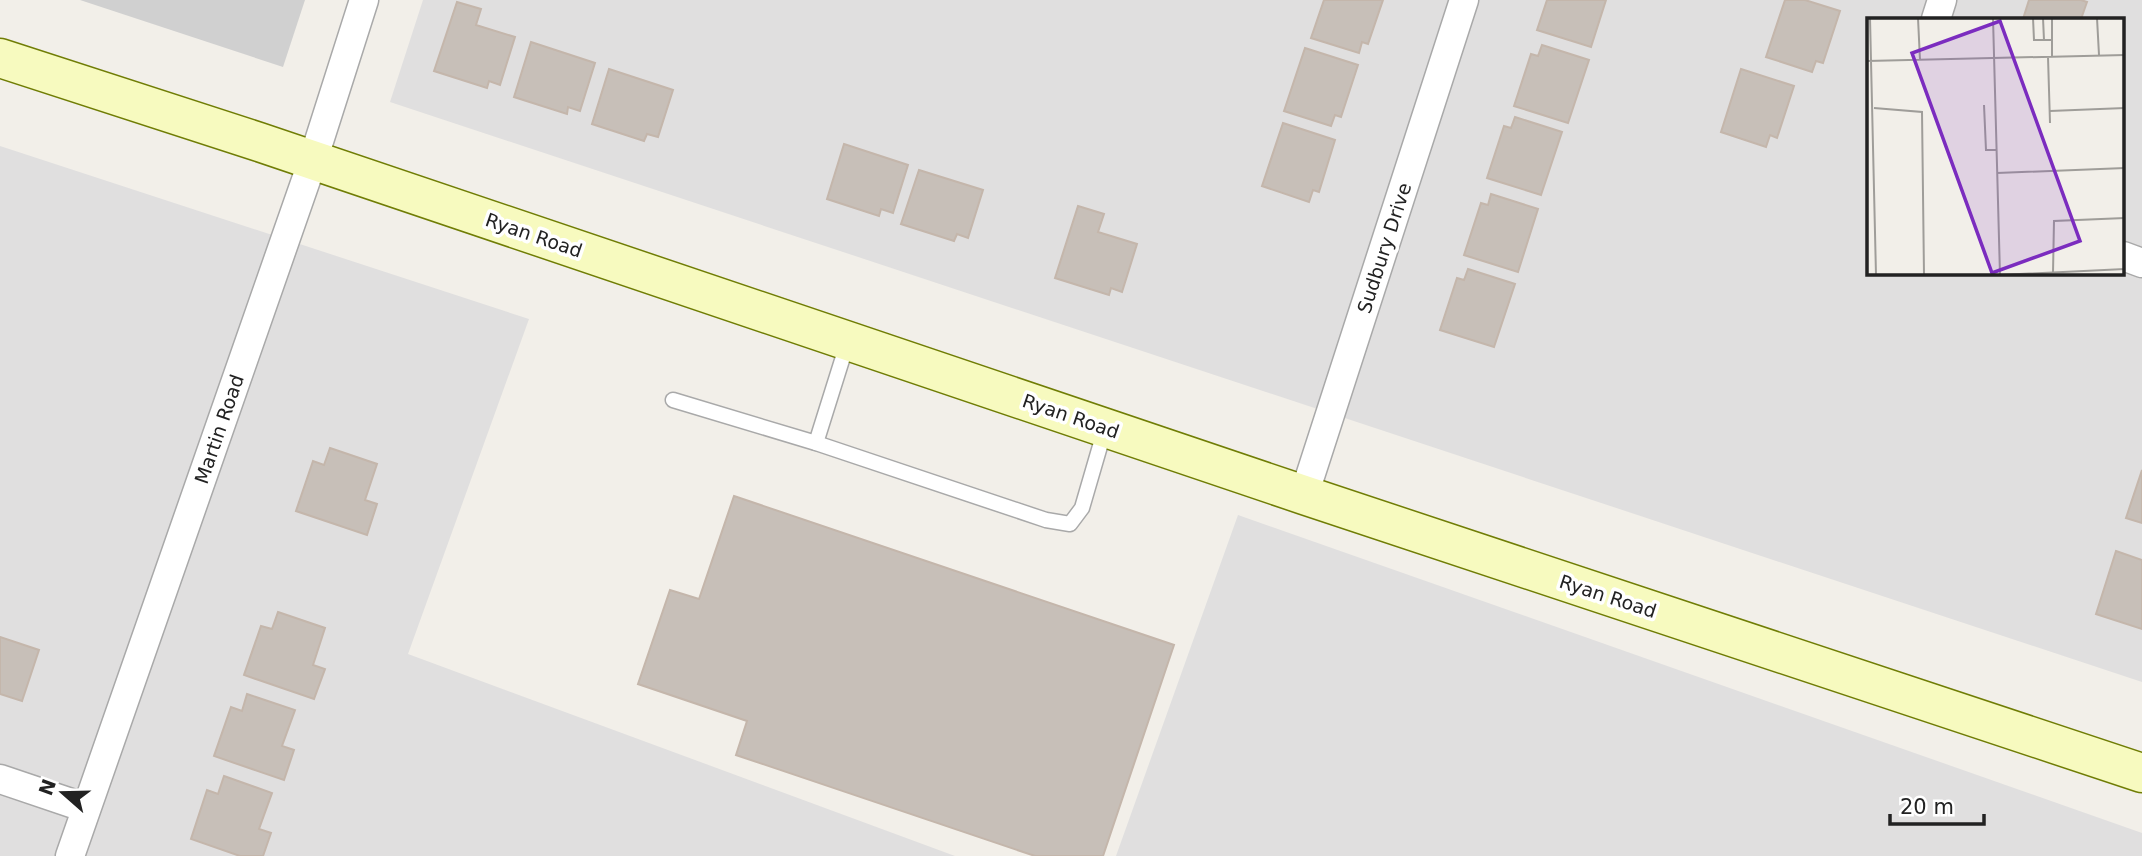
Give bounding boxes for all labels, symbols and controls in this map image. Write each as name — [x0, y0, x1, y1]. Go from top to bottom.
inset map — [1867, 18, 2124, 275]
street label: Sudbury Drive — [1353, 180, 1415, 316]
street label: Ryan Road — [483, 208, 585, 262]
street label: Martin Road — [190, 371, 248, 487]
street label: Ryan Road — [1020, 389, 1122, 443]
street label: Ryan Road — [1557, 570, 1659, 622]
north arrow — [28, 758, 98, 828]
text: N — [34, 776, 60, 798]
scale bar — [1890, 782, 1984, 826]
text: 20 m — [1900, 795, 1954, 819]

